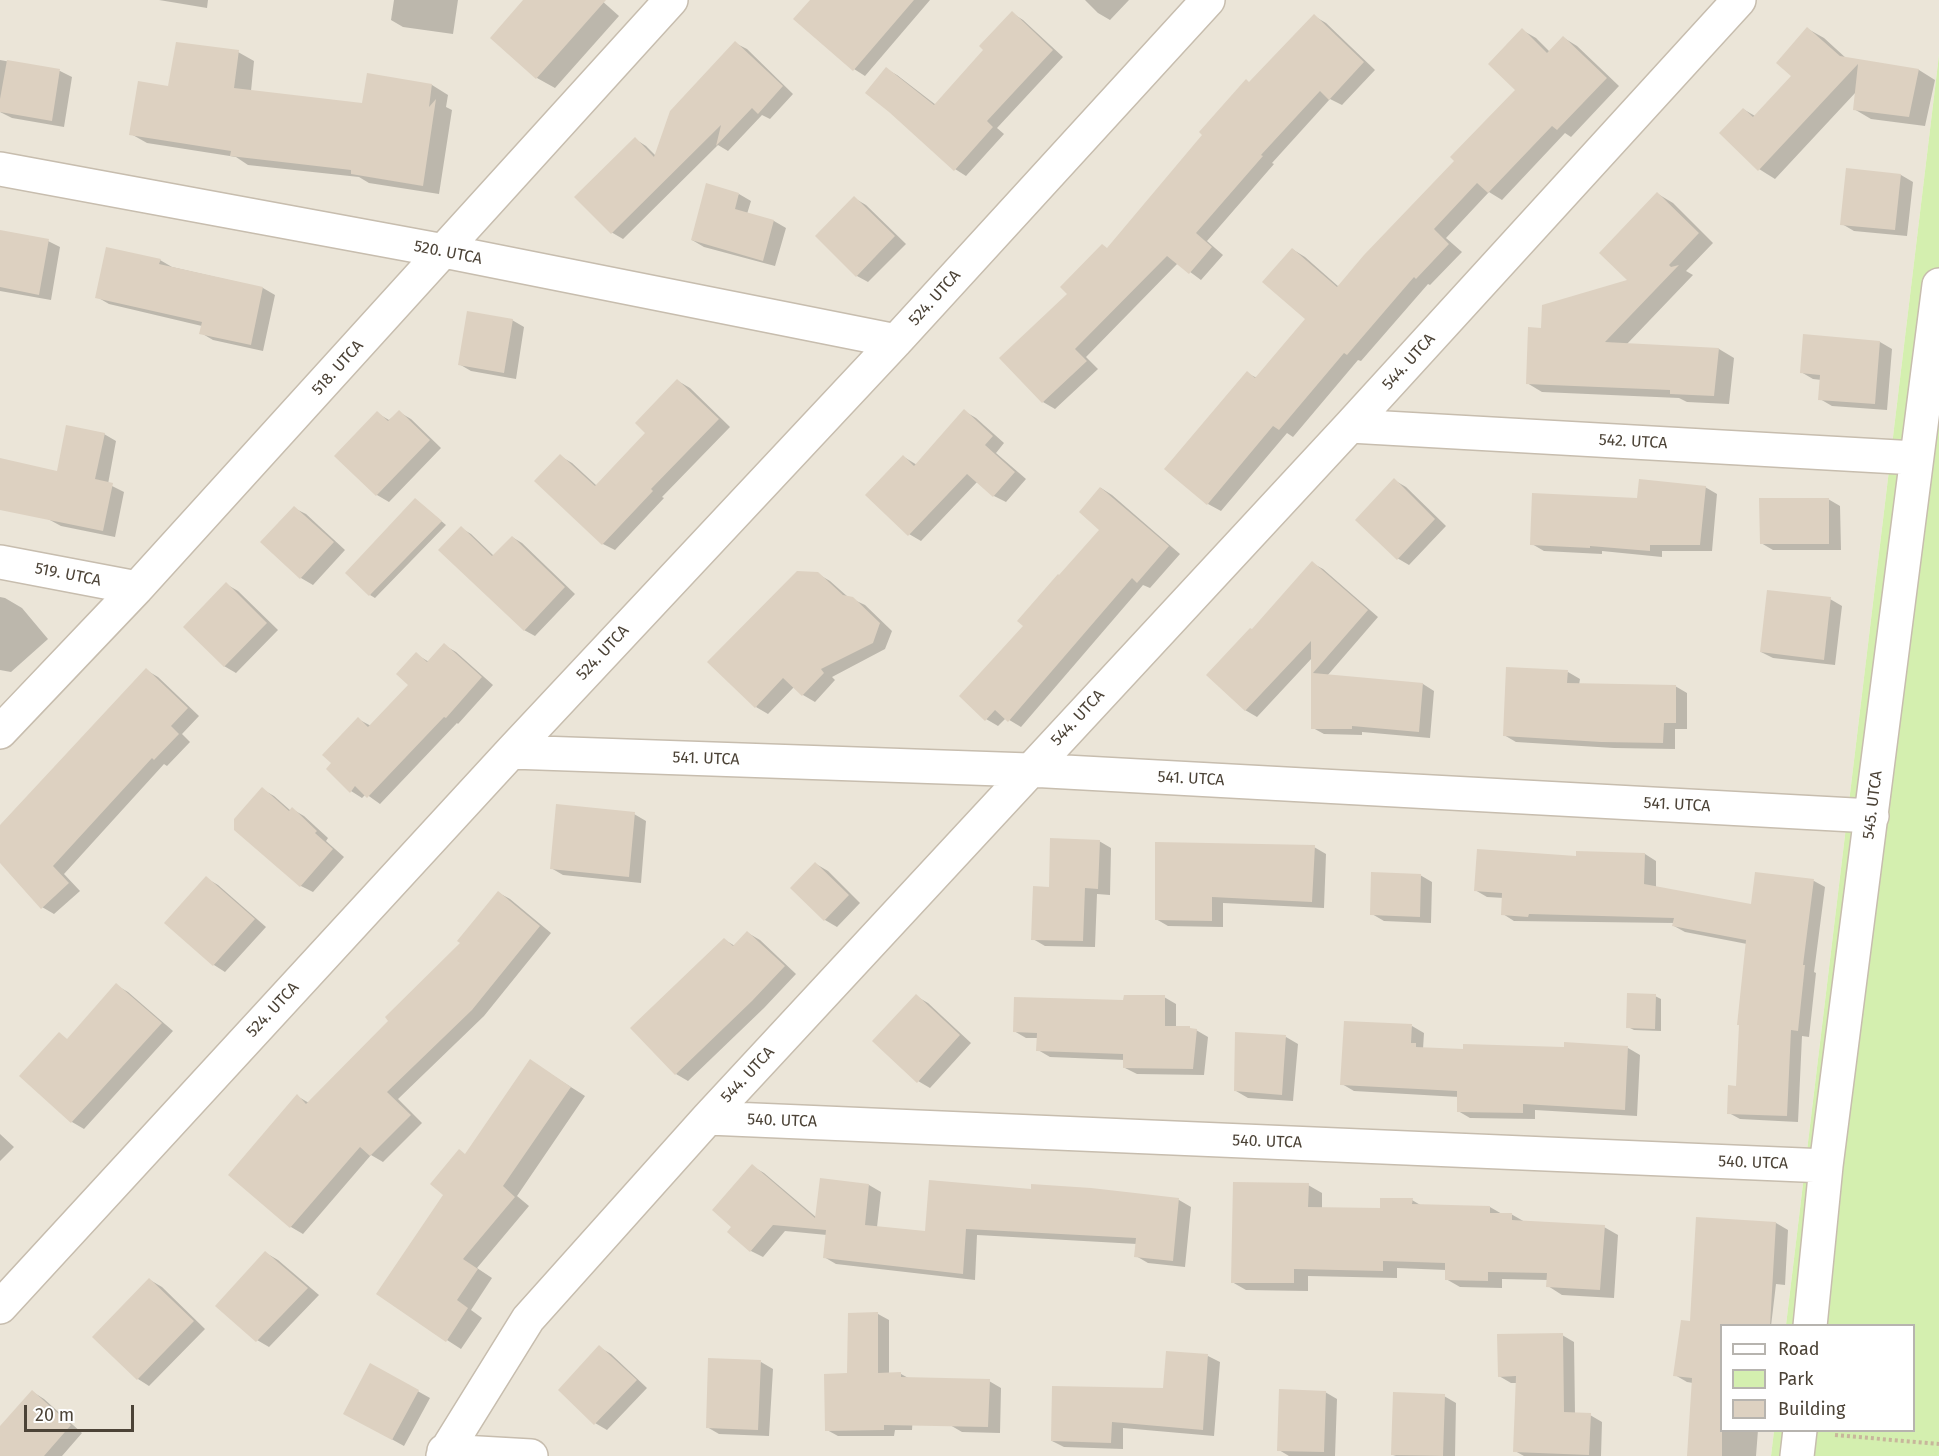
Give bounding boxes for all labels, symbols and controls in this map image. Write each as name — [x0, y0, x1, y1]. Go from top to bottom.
street label: 520. UTCA — [412, 237, 484, 269]
street label: 524. UTCA — [905, 266, 965, 330]
street label: 544. UTCA — [1379, 330, 1439, 394]
street label: 518. UTCA — [308, 337, 368, 399]
street label: 542. UTCA — [1598, 431, 1668, 453]
street label: 519. UTCA — [33, 559, 103, 591]
street label: 524. UTCA — [573, 621, 633, 685]
street label: 544. UTCA — [1047, 686, 1109, 750]
street label: 541. UTCA — [672, 748, 740, 770]
street label: 541. UTCA — [1157, 768, 1225, 790]
street label: 545. UTCA — [1859, 770, 1887, 840]
street label: 541. UTCA — [1643, 794, 1711, 816]
street label: 524. UTCA — [243, 978, 303, 1042]
street label: 544. UTCA — [717, 1043, 779, 1107]
street label: 540. UTCA — [747, 1110, 817, 1132]
street label: 540. UTCA — [1232, 1131, 1302, 1153]
street label: 540. UTCA — [1718, 1152, 1788, 1174]
legend — [1720, 1324, 1915, 1432]
text: Road — [1778, 1338, 1820, 1360]
text: Park — [1778, 1368, 1813, 1390]
scale bar — [27, 1393, 136, 1431]
text: Building — [1778, 1398, 1845, 1420]
text: 20 m — [35, 1404, 74, 1426]

